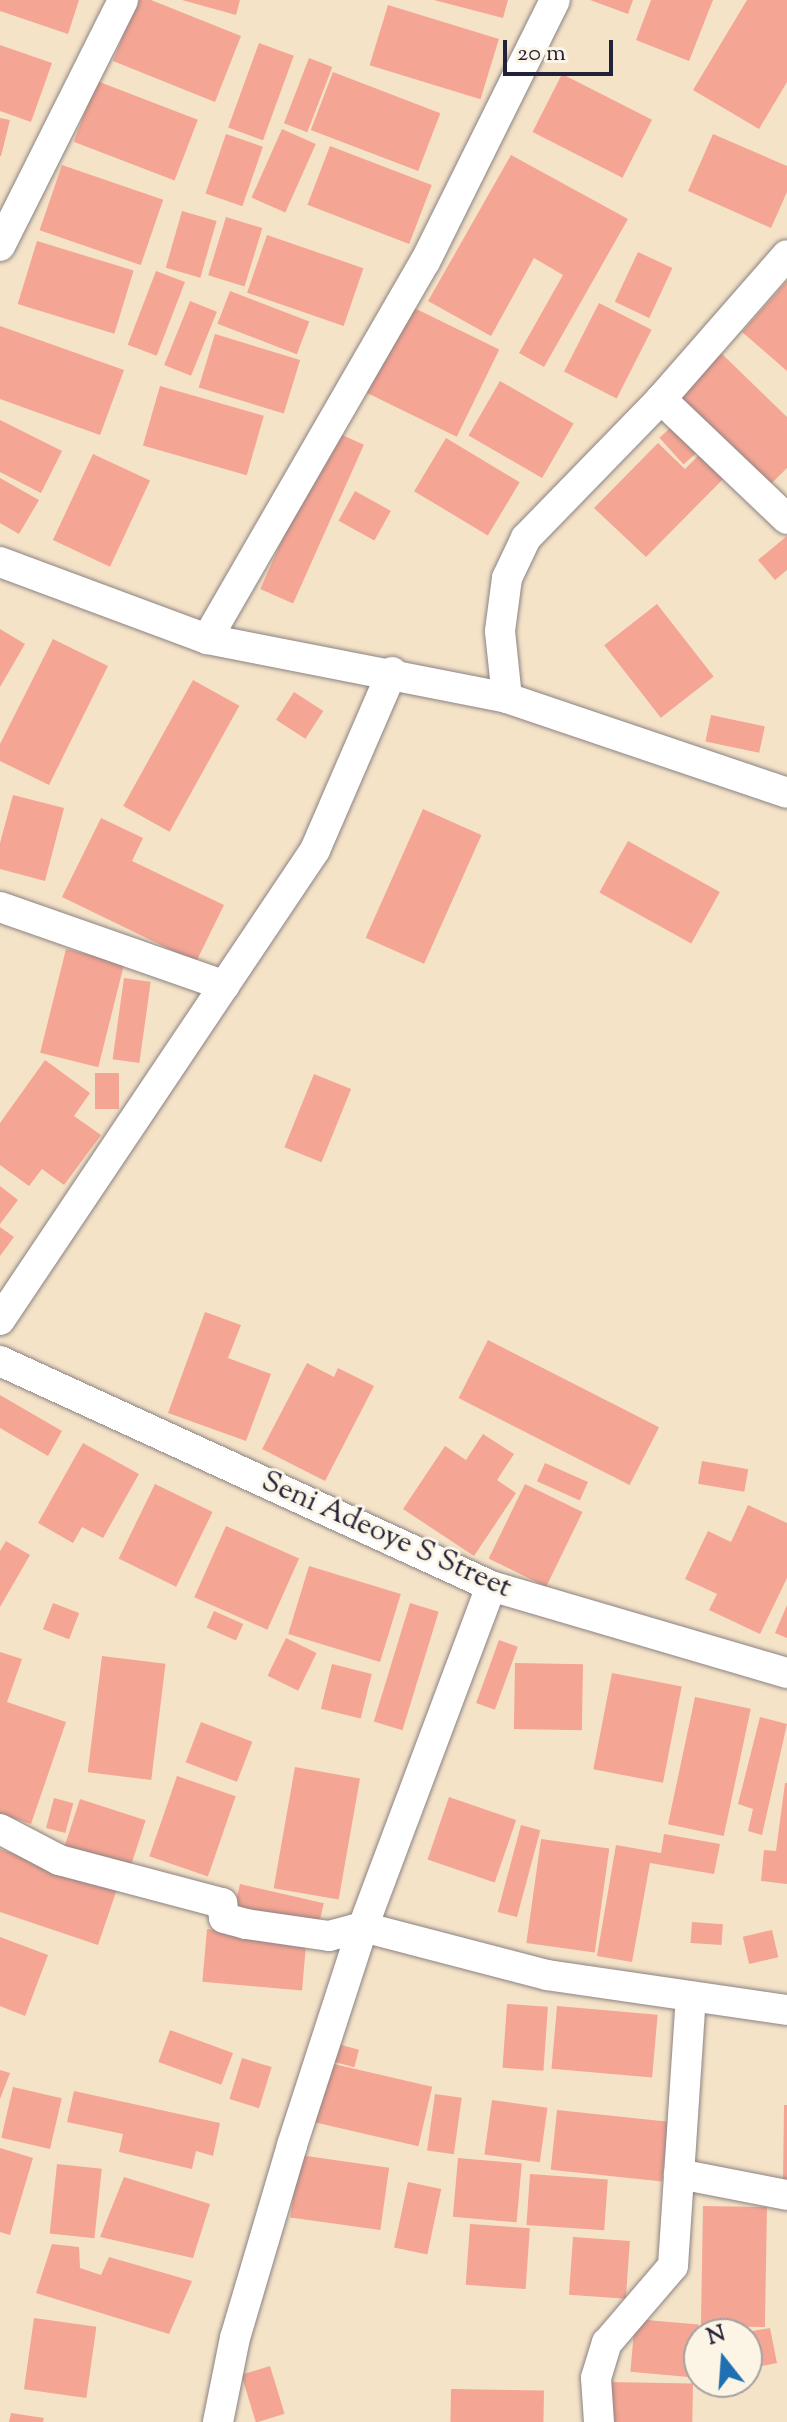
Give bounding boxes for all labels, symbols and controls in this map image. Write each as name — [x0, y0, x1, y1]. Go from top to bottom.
scale bar — [507, 24, 617, 74]
text: 20 m — [517, 37, 566, 71]
street label: Seni Adeoye S Street — [255, 1465, 517, 1607]
north arrow — [683, 2318, 763, 2398]
text: N — [703, 2319, 730, 2355]

